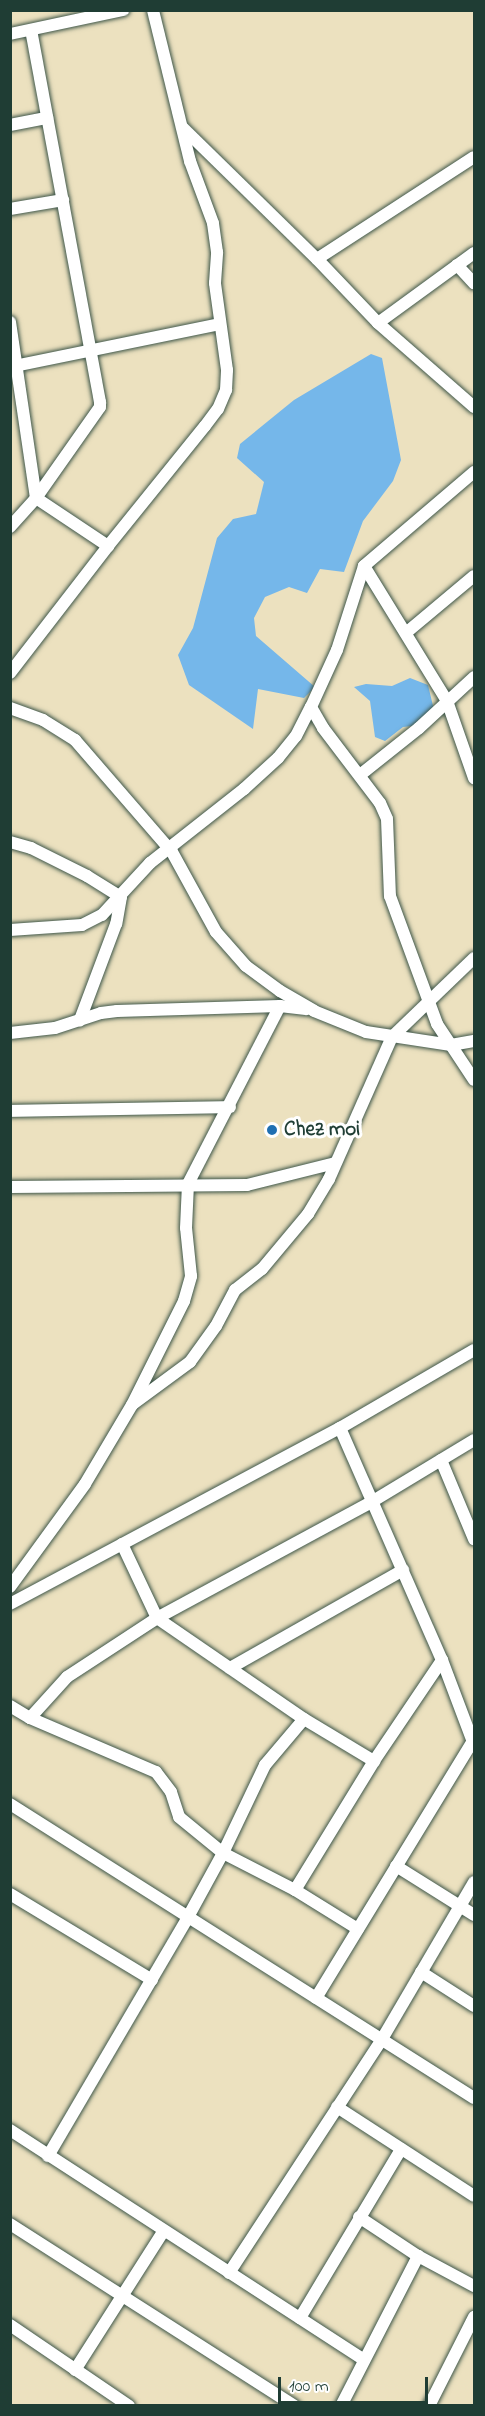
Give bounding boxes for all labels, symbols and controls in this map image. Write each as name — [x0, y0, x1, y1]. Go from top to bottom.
place label: Chez moi — [284, 1117, 360, 1143]
marker: Chez moi — [265, 1123, 279, 1137]
scale bar — [281, 2365, 431, 2403]
text: 100 m — [289, 2374, 329, 2400]

